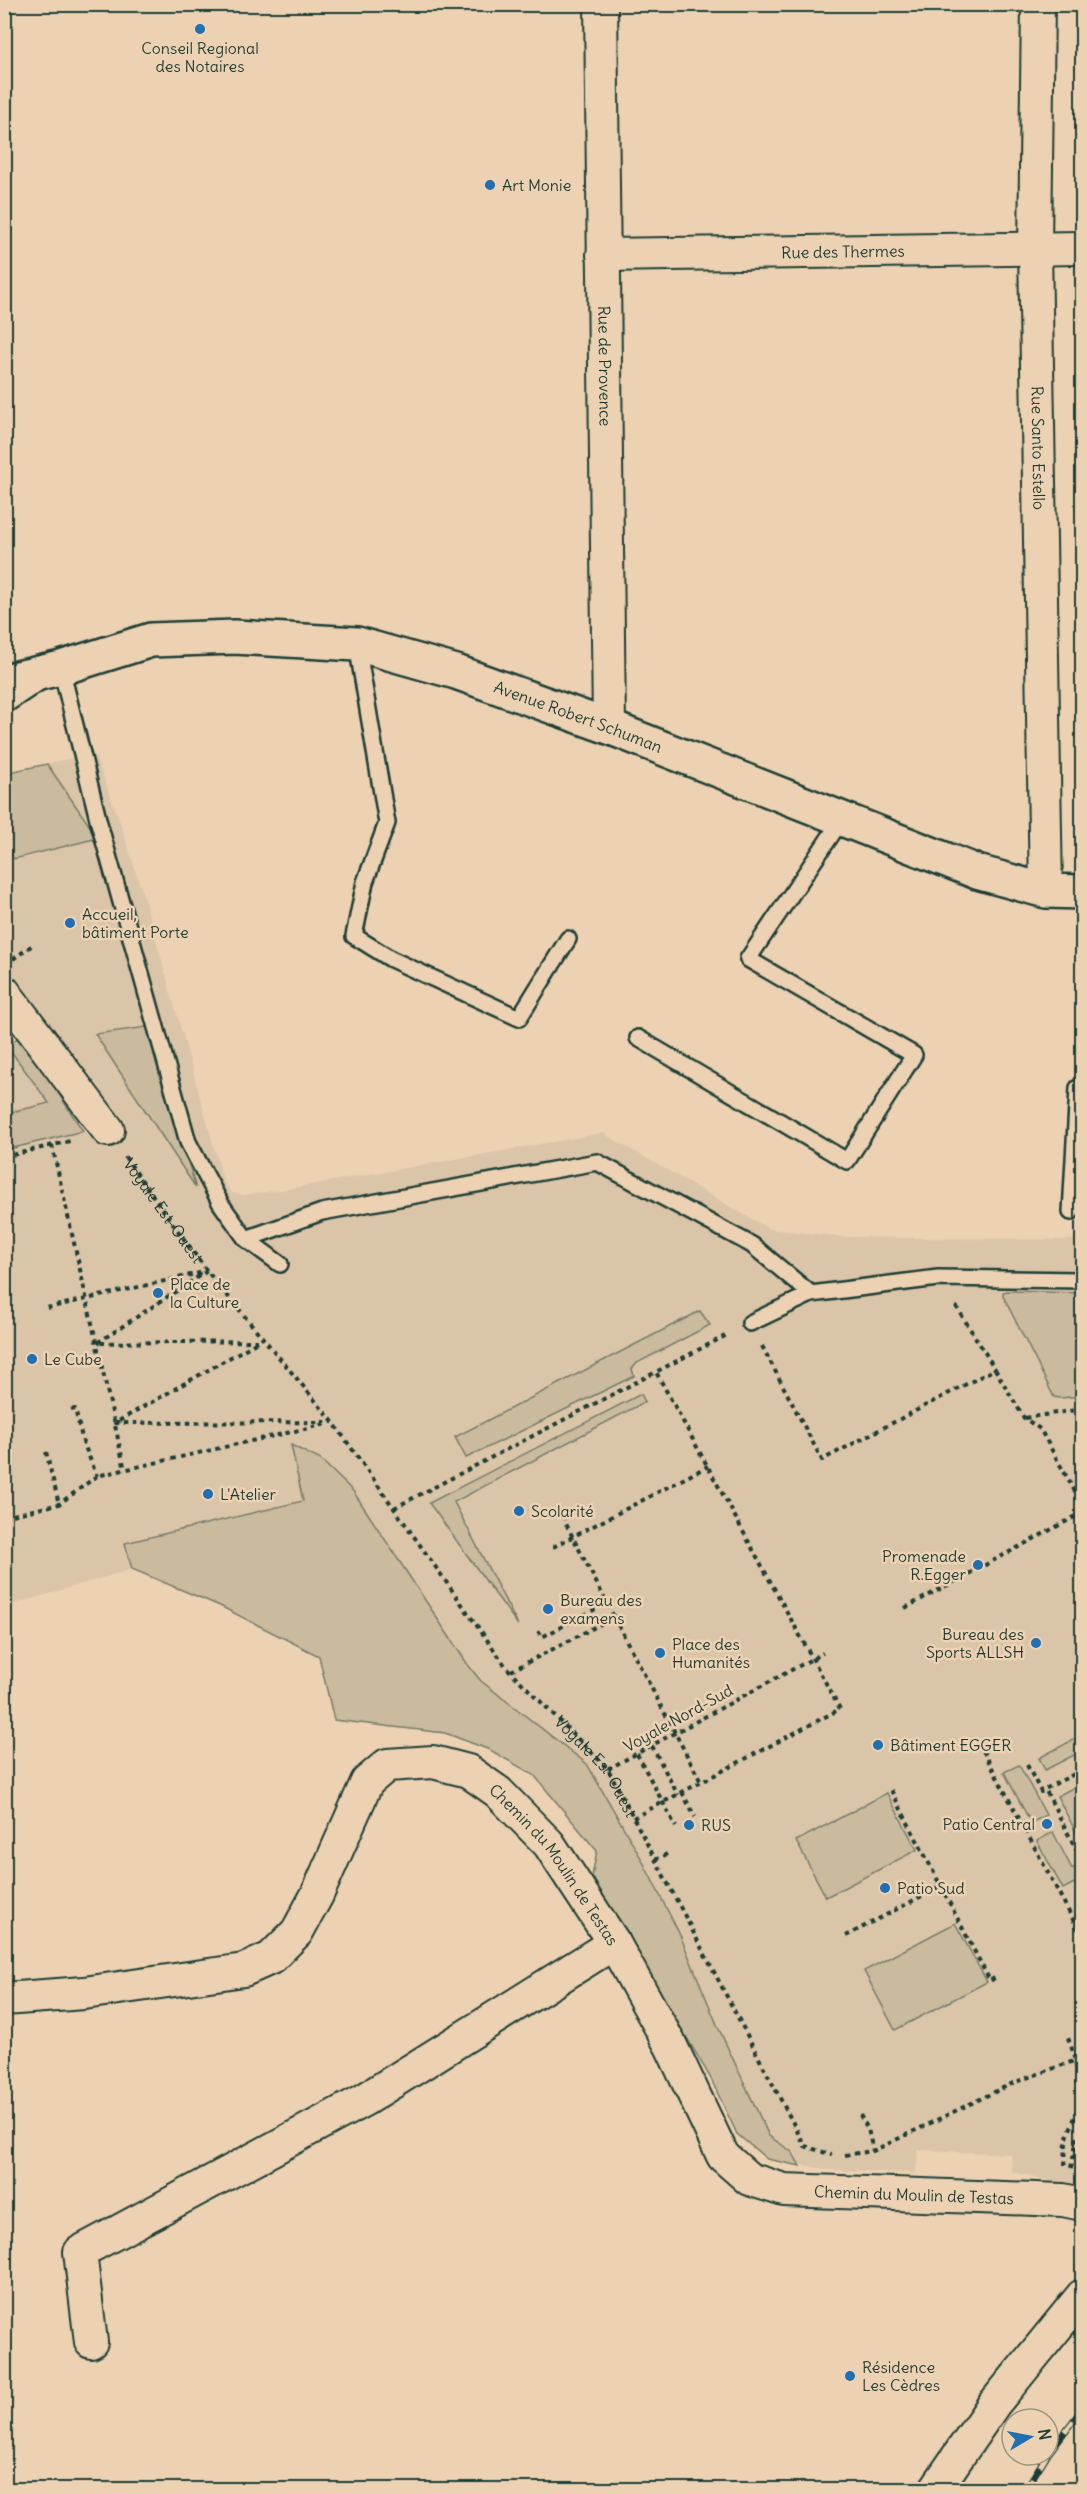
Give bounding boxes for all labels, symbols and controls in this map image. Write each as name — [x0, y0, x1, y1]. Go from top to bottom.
marker: Conseil Regional des Notaires — [193, 22, 207, 36]
place label: Conseil Regional des Notaires — [141, 38, 259, 76]
place label: Art Monie — [502, 175, 571, 195]
marker: Art Monie — [483, 178, 497, 192]
street label: Rue des Thermes — [781, 241, 905, 262]
street label: Rue de Provence — [594, 306, 616, 426]
street label: Rue Santo Estello — [1027, 386, 1049, 510]
street label: Avenue Robert Schuman — [491, 677, 665, 757]
place label: Accueil, bâtiment Porte — [82, 904, 189, 942]
marker: Accueil, bâtiment Porte — [63, 916, 77, 930]
street label: Voyale Est-Ouest — [119, 1154, 208, 1267]
place label: Place de la Culture — [170, 1274, 239, 1312]
marker: Place de la Culture — [151, 1286, 165, 1300]
place label: Le Cube — [44, 1349, 102, 1369]
marker: Le Cube — [25, 1352, 39, 1366]
place label: L'Atelier — [220, 1484, 277, 1504]
marker: L'Atelier — [201, 1487, 215, 1501]
place label: Scolarité — [531, 1501, 594, 1521]
marker: Scolarité — [512, 1504, 526, 1518]
place label: Promenade R.Egger — [882, 1546, 966, 1584]
marker: Promenade R.Egger — [971, 1558, 985, 1572]
place label: Bureau des examens — [560, 1590, 642, 1628]
marker: Bureau des examens — [541, 1602, 555, 1616]
place label: Bureau des Sports ALLSH — [926, 1624, 1024, 1662]
place label: Place des Humanités — [672, 1634, 750, 1672]
marker: Bureau des Sports ALLSH — [1029, 1636, 1043, 1650]
marker: Place des Humanités — [653, 1646, 667, 1660]
street label: Voyale Nord-Sud — [620, 1680, 736, 1756]
street label: Voyale Est-Ouest — [550, 1711, 642, 1821]
place label: Bâtiment EGGER — [890, 1735, 1011, 1755]
marker: Bâtiment EGGER — [871, 1738, 885, 1752]
street label: Chemin du Moulin de Testas — [486, 1779, 623, 1949]
place label: Patio Central — [943, 1814, 1035, 1834]
place label: RUS — [701, 1815, 731, 1835]
marker: Patio Central — [1040, 1817, 1054, 1831]
marker: RUS — [682, 1818, 696, 1832]
place label: Patio Sud — [897, 1878, 965, 1898]
marker: Patio Sud — [878, 1881, 892, 1895]
street label: Chemin du Moulin de Testas — [814, 2181, 1014, 2208]
place label: Résidence Les Cèdres — [862, 2357, 940, 2395]
marker: Résidence Les Cèdres — [843, 2369, 857, 2383]
north arrow — [1000, 2407, 1060, 2467]
text: N — [1034, 2427, 1056, 2442]

